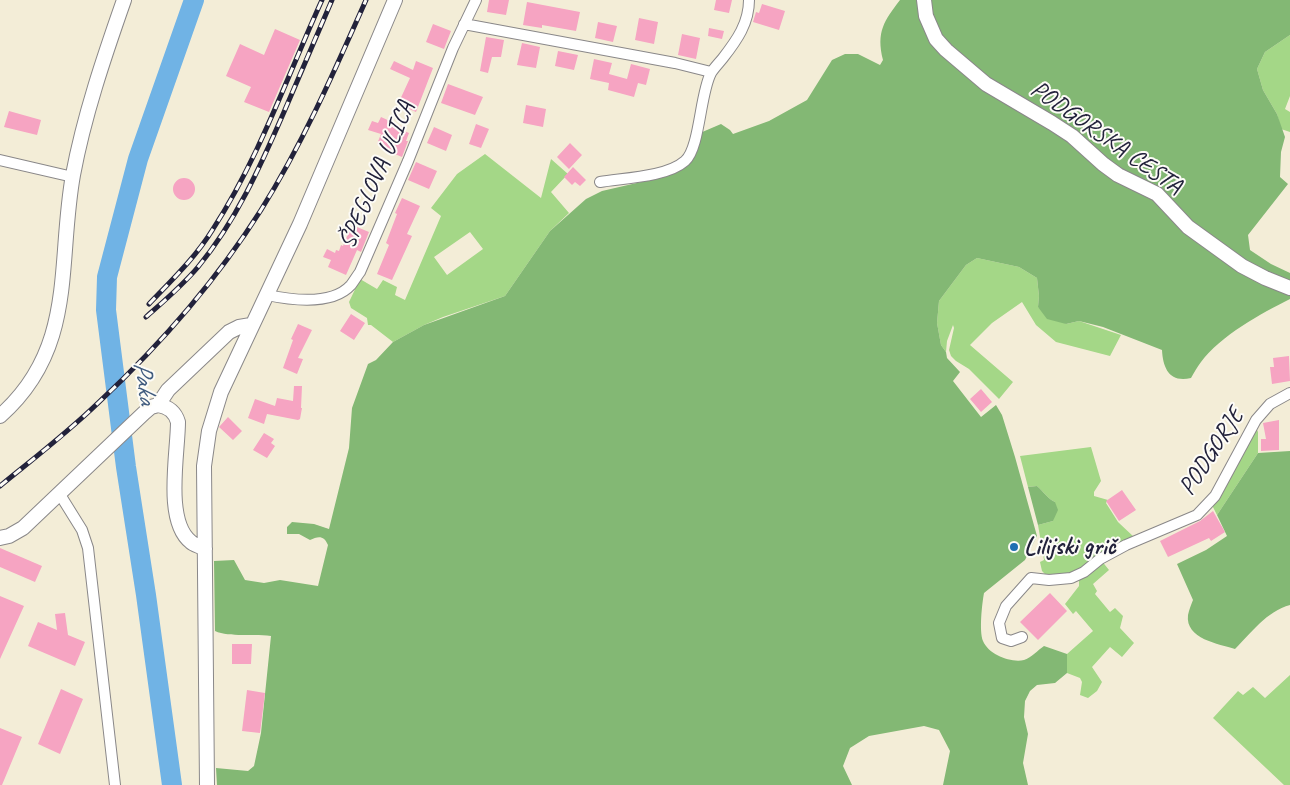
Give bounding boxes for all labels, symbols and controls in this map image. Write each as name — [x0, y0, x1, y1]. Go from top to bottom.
street label: PODGORSKA CESTA — [1024, 75, 1188, 201]
street label: ŠPEGLOVA ULICA — [332, 97, 422, 253]
water label: Paka — [126, 360, 162, 406]
street label: PODGORJE — [1173, 403, 1251, 501]
place label: Lilijski grič — [1024, 532, 1115, 562]
marker: Lilijski grič — [1008, 541, 1020, 553]

